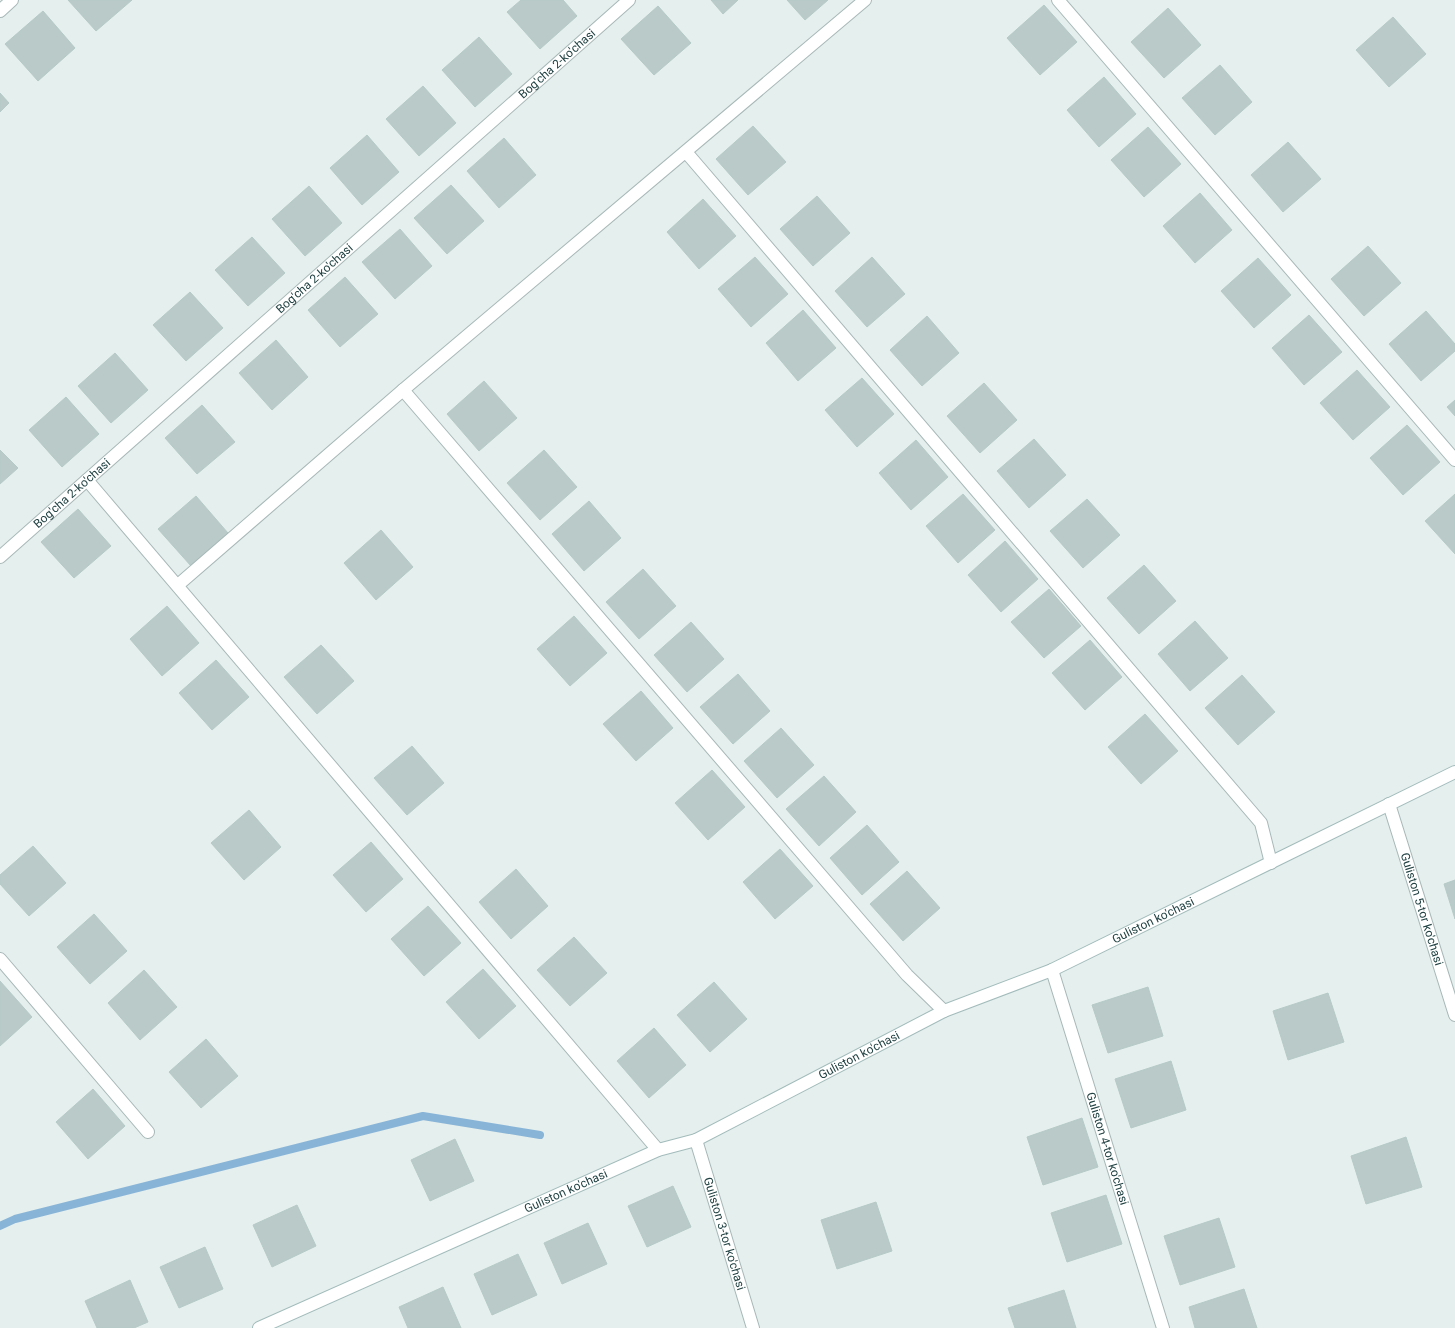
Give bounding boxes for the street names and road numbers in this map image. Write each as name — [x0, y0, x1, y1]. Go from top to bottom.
street label: Bog'cha 2-ko'chasi — [516, 26, 598, 101]
street label: Bog'cha 2-ko'chasi — [273, 241, 356, 316]
street label: Bog'cha 2-ko'chasi — [31, 456, 113, 531]
street label: Guliston 5-tor ko'chasi — [1398, 851, 1446, 967]
street label: Guliston ko'chasi — [1110, 894, 1197, 946]
street label: Guliston ko'chasi — [816, 1028, 902, 1082]
street label: Guliston 4-tor ko'chasi — [1083, 1090, 1131, 1207]
street label: Guliston ko'chasi — [522, 1166, 610, 1216]
street label: Guliston 3-tor ko'chasi — [701, 1176, 748, 1292]

